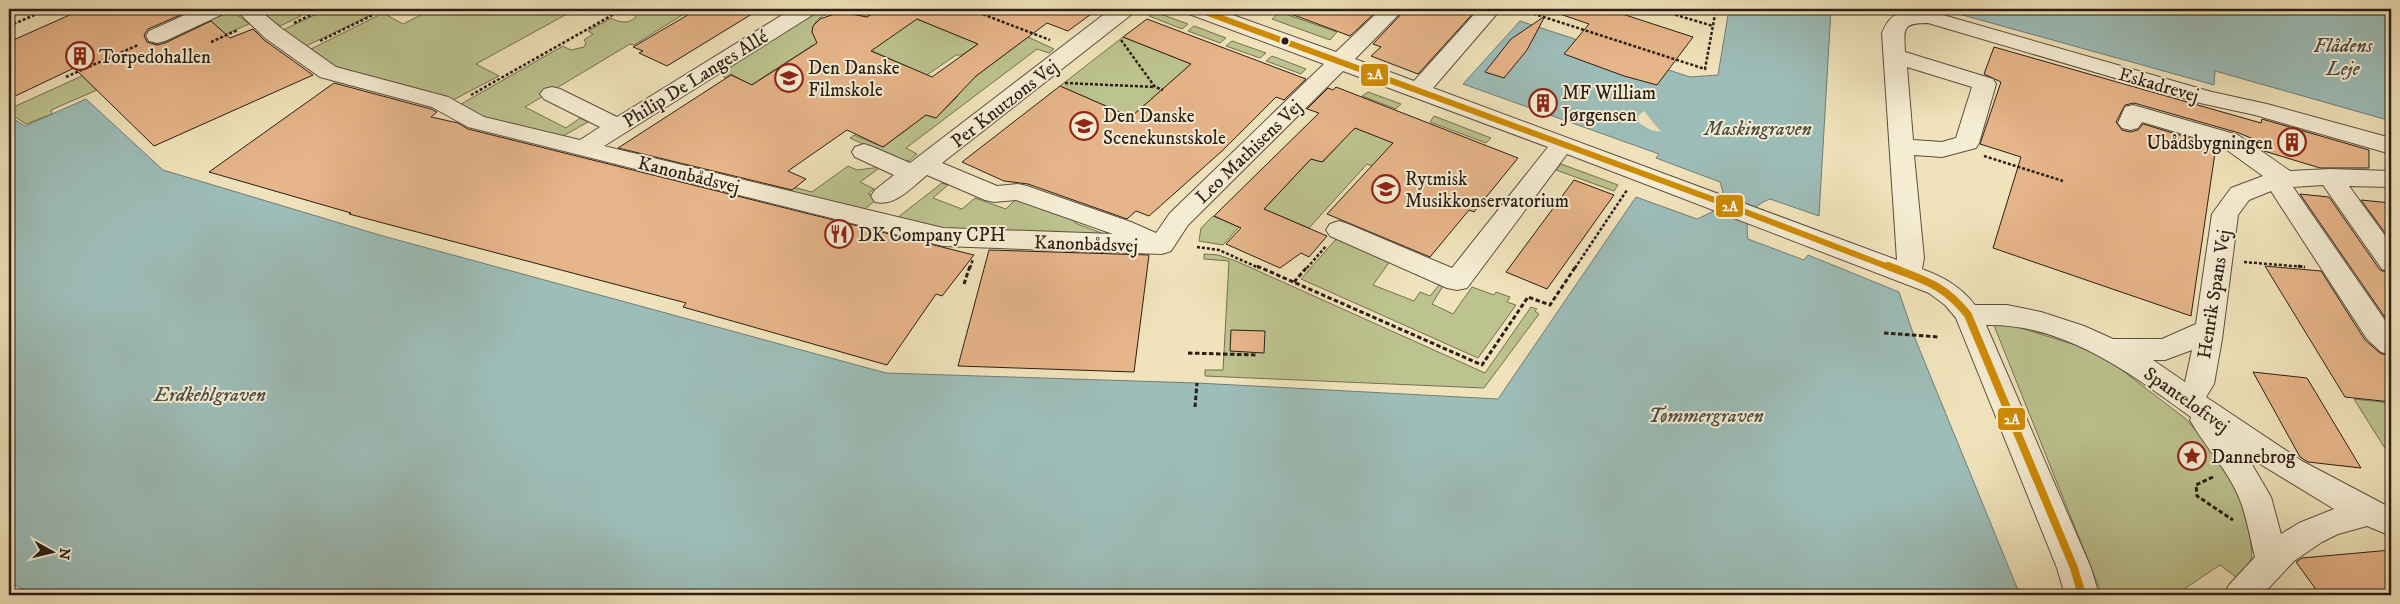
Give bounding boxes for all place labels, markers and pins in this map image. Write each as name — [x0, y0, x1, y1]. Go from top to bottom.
unlabelled marker — [1280, 36, 1290, 46]
building icon: Torpedohallen — [65, 41, 95, 71]
place label: Torpedohallen — [99, 46, 211, 69]
place label: Den Danske Filmskole — [808, 57, 900, 102]
school or university icon: Den Danske Filmskole — [774, 63, 804, 93]
place label: MF William Jørgensen — [1560, 82, 1656, 127]
building icon: MF William Jørgensen — [1528, 88, 1558, 118]
place label: Den Danske Scenekunstskole — [1103, 105, 1226, 150]
school or university icon: Den Danske Scenekunstskole — [1069, 111, 1099, 141]
building icon: Ubådsbygningen — [2277, 127, 2307, 157]
place label: Ubådsbygningen — [2147, 132, 2273, 155]
place label: Rytmisk Musikkonservatorium — [1405, 168, 1569, 213]
school or university icon: Rytmisk Musikkonservatorium — [1371, 174, 1401, 204]
restaurant icon: DK Company CPH — [824, 219, 854, 249]
place label: DK Company CPH — [858, 224, 1006, 247]
place icon: Dannebrog — [2177, 441, 2207, 471]
place label: Dannebrog — [2211, 446, 2296, 469]

